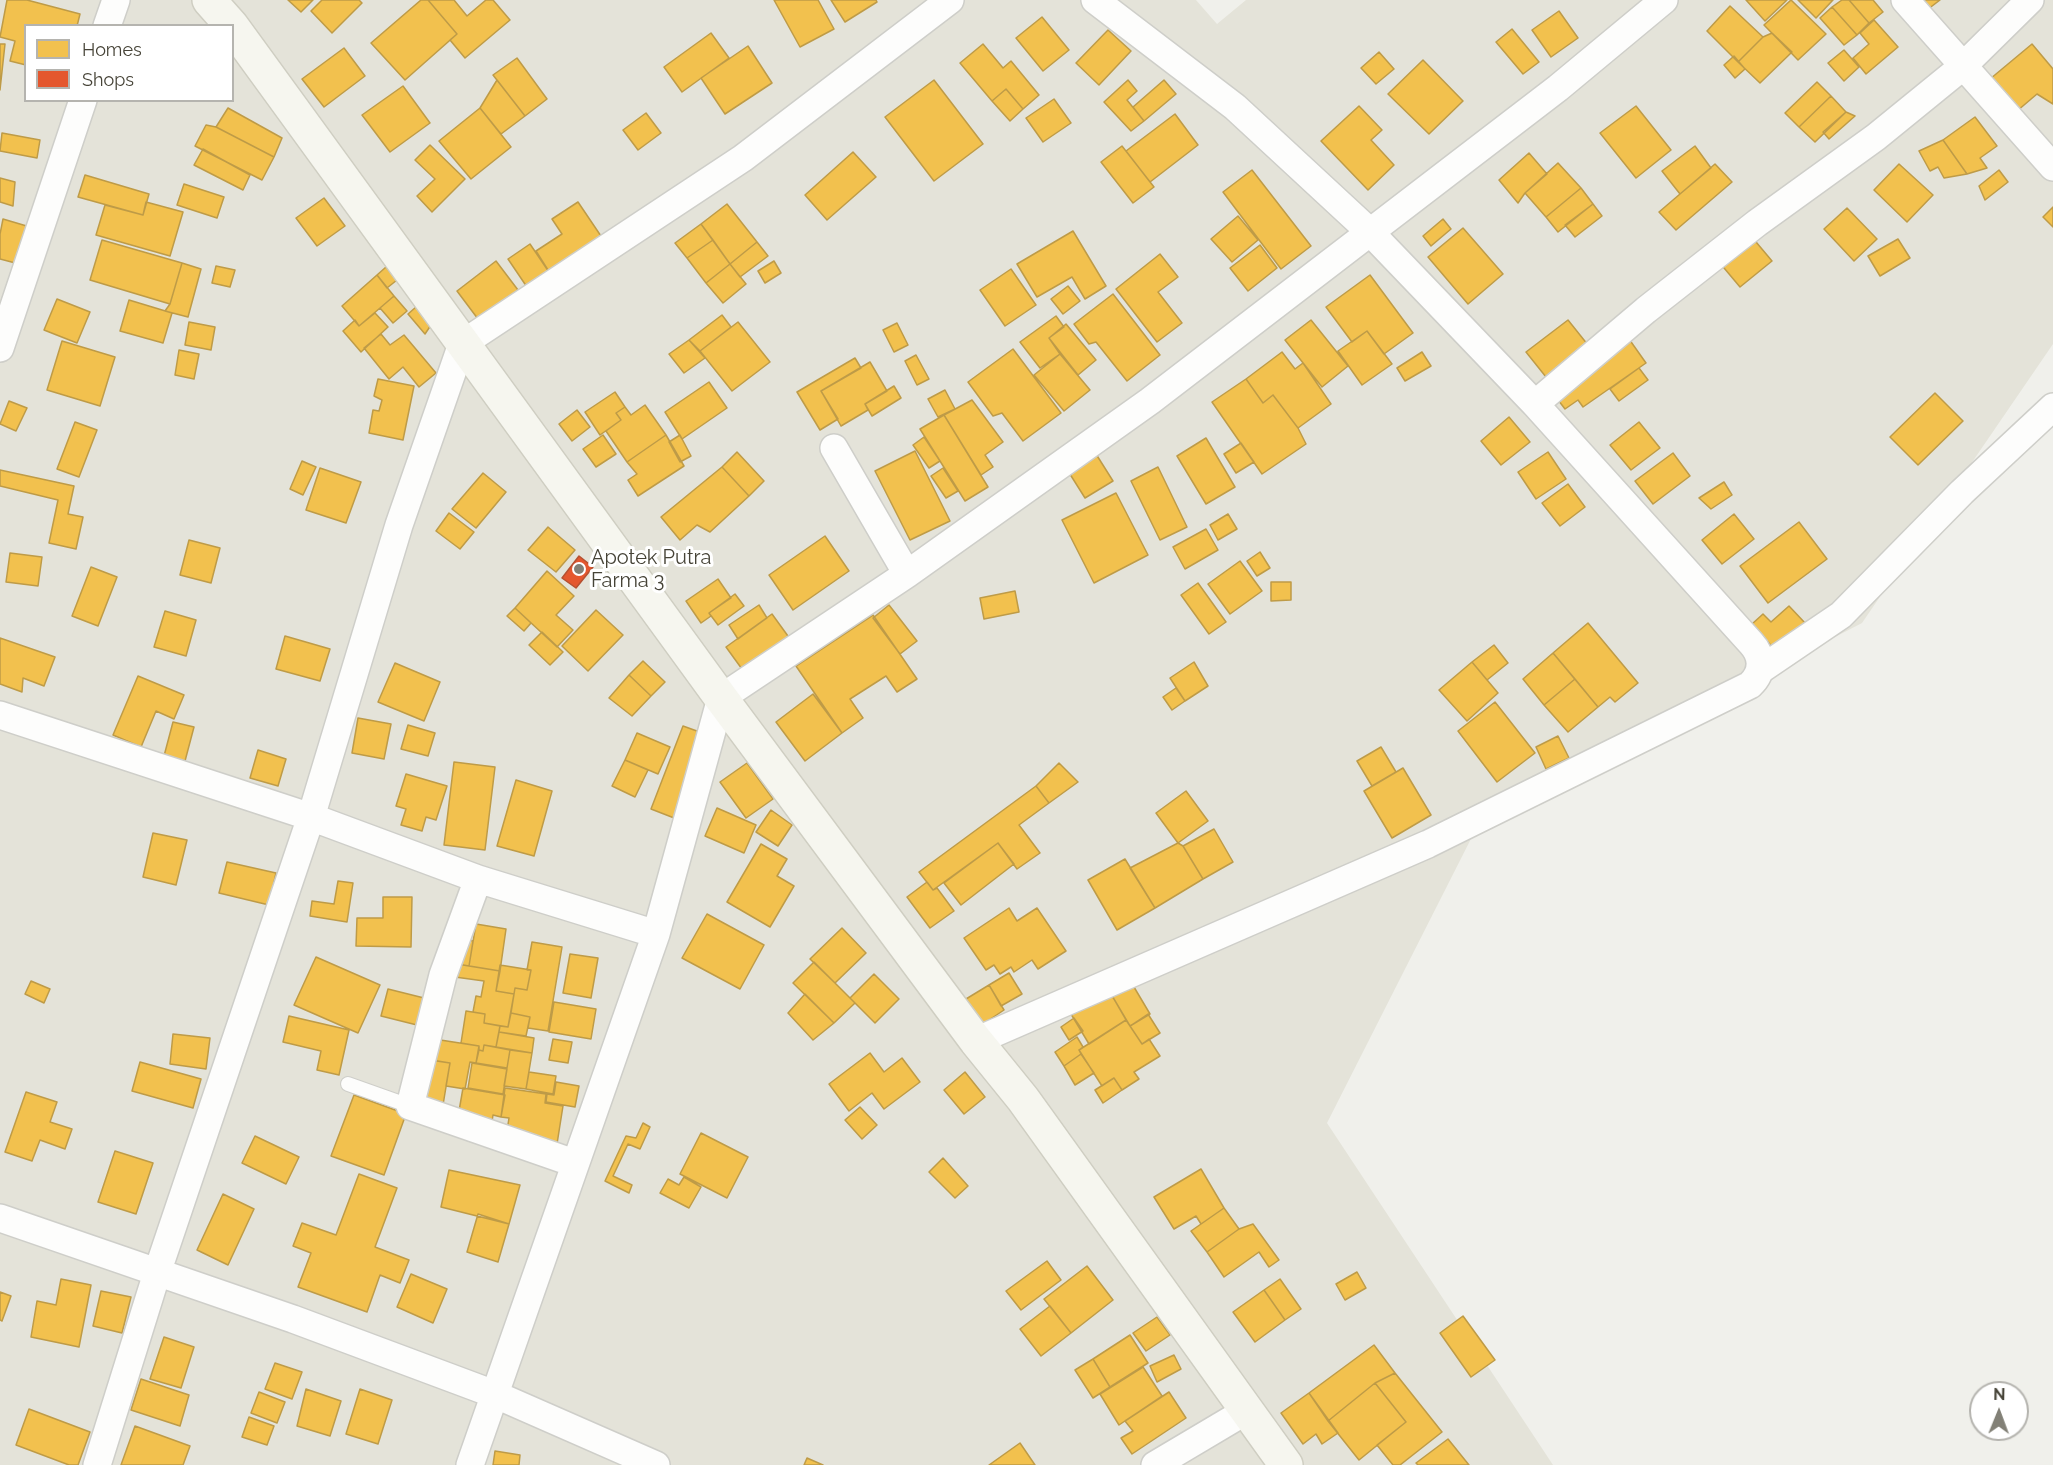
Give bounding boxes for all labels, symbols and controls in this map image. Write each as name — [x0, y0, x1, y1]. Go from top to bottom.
legend — [24, 24, 234, 102]
text: Homes — [82, 39, 142, 60]
text: Shops — [82, 69, 134, 90]
place label: Apotek Putra Farma 3 — [591, 546, 711, 593]
marker: Apotek Putra Farma 3 — [572, 562, 586, 576]
north arrow — [1969, 1381, 2029, 1441]
text: N — [1993, 1385, 2006, 1404]

